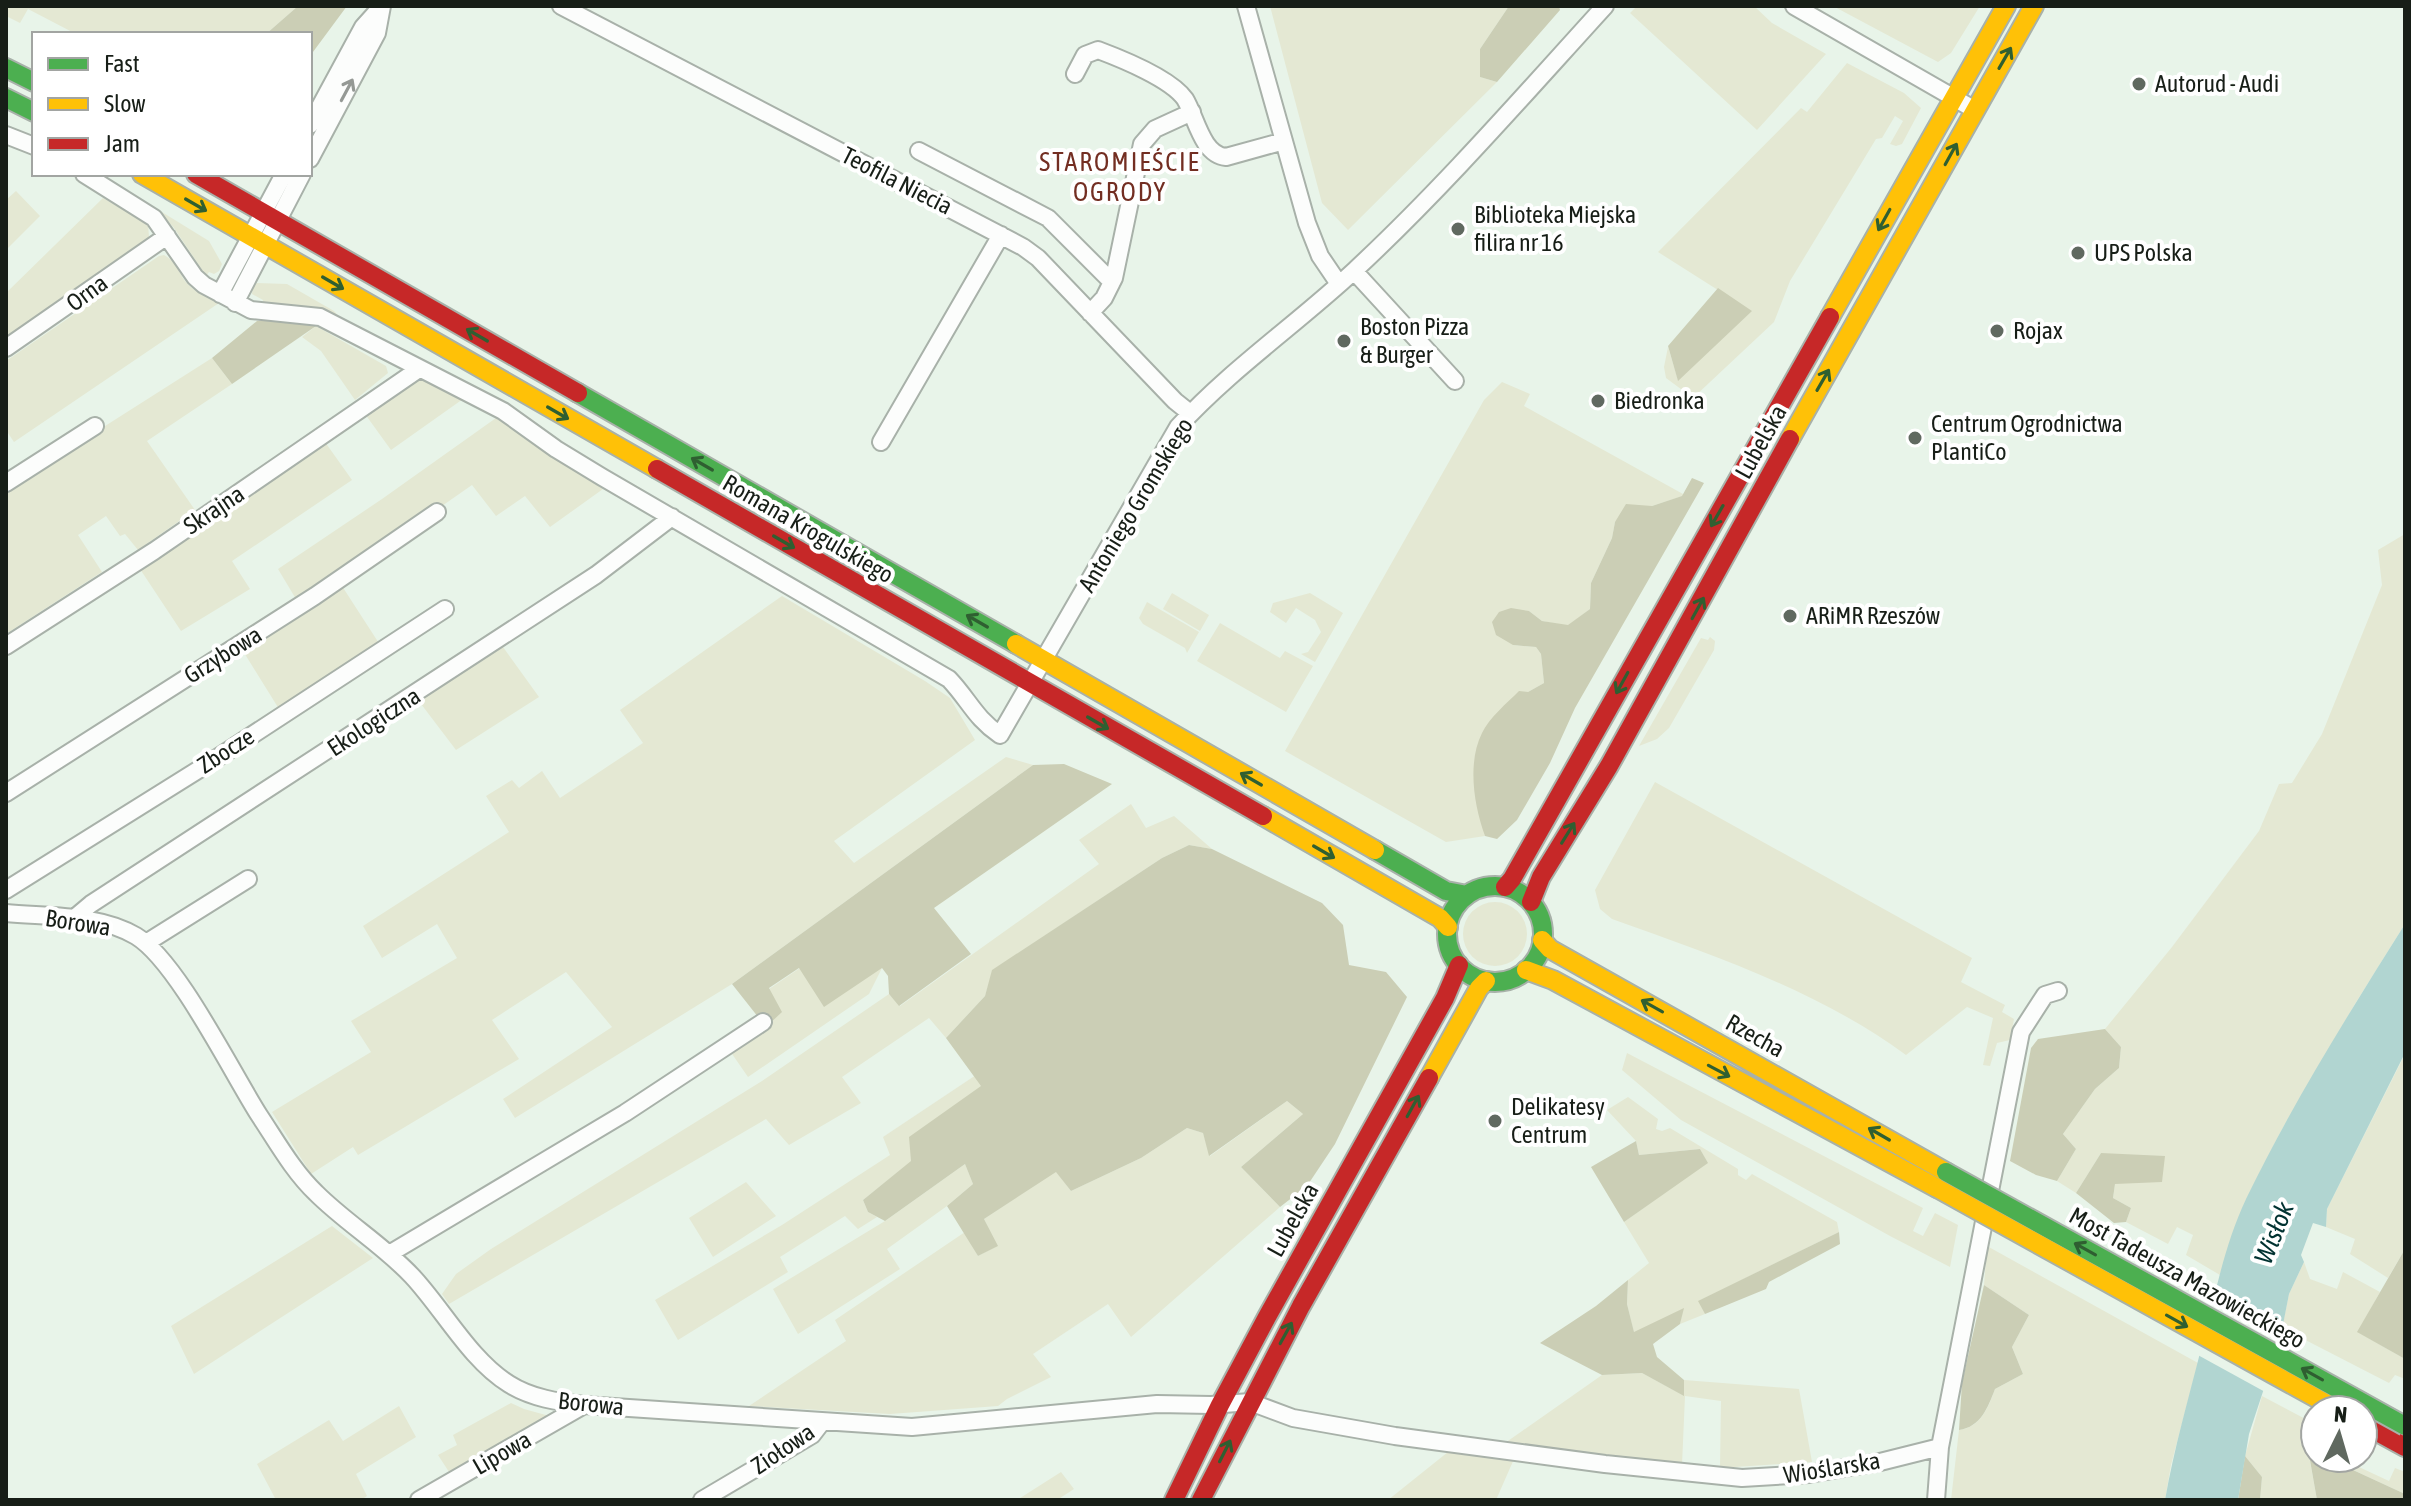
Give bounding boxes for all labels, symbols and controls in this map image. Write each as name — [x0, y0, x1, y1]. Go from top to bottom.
legend — [32, 32, 312, 176]
one-way arrow — [1997, 47, 2013, 70]
text: Fast — [104, 50, 140, 77]
place label: Autorud - Audi — [2155, 70, 2279, 97]
marker: Autorud - Audi — [2130, 75, 2148, 93]
one-way arrow — [339, 79, 355, 103]
text: Slow — [104, 90, 146, 117]
text: Jam — [104, 130, 140, 157]
street label: Teofila Niecia — [838, 141, 957, 220]
one-way arrow — [1943, 142, 1959, 166]
district label: STAROMIEŚCIE OGRODY — [1039, 147, 1201, 207]
one-way arrow — [184, 197, 207, 213]
place label: Biblioteka Miejska filira nr 16 — [1474, 201, 1636, 256]
one-way arrow — [1876, 208, 1892, 231]
marker: Biblioteka Miejska filira nr 16 — [1449, 220, 1467, 238]
place label: UPS Polska — [2094, 239, 2193, 266]
marker: UPS Polska — [2069, 244, 2087, 262]
street label: Orna — [61, 269, 112, 316]
one-way arrow — [321, 275, 344, 291]
place label: Boston Pizza & Burger — [1360, 313, 1469, 368]
place label: Rojax — [2013, 317, 2063, 344]
marker: Rojax — [1988, 322, 2006, 340]
one-way arrow — [466, 327, 489, 343]
marker: Boston Pizza & Burger — [1335, 332, 1353, 350]
one-way arrow — [1815, 369, 1831, 392]
place label: Biedronka — [1614, 387, 1705, 414]
marker: Biedronka — [1589, 392, 1607, 410]
street label: Lubelska — [1729, 400, 1792, 483]
one-way arrow — [546, 405, 569, 421]
place label: Centrum Ogrodnictwa PlantiCo — [1931, 410, 2123, 465]
street label: Antoniego Gromskiego — [1073, 413, 1198, 597]
marker: Centrum Ogrodnictwa PlantiCo — [1906, 429, 1924, 447]
one-way arrow — [691, 456, 715, 472]
street label: Romana Krogulskiego — [718, 469, 898, 588]
street label: Skrajna — [179, 480, 249, 539]
one-way arrow — [1709, 504, 1725, 527]
one-way arrow — [772, 534, 795, 550]
one-way arrow — [1690, 597, 1706, 620]
place label: ARiMR Rzeszów — [1806, 602, 1940, 629]
marker: ARiMR Rzeszów — [1781, 607, 1799, 625]
one-way arrow — [966, 613, 989, 629]
street label: Grzybowa — [179, 620, 266, 689]
one-way arrow — [1614, 671, 1630, 694]
street label: Ekologiczna — [322, 682, 425, 762]
one-way arrow — [1086, 715, 1109, 731]
street label: Zbocze — [193, 722, 259, 779]
one-way arrow — [1240, 771, 1263, 787]
one-way arrow — [1560, 823, 1577, 845]
one-way arrow — [1312, 844, 1335, 860]
street label: Borowa — [43, 904, 113, 941]
one-way arrow — [1641, 998, 1664, 1014]
street label: Rzecha — [1721, 1009, 1789, 1063]
one-way arrow — [1706, 1064, 1730, 1080]
place label: Delikatesy Centrum — [1511, 1093, 1605, 1148]
one-way arrow — [1405, 1095, 1421, 1118]
marker: Delikatesy Centrum — [1486, 1112, 1504, 1130]
one-way arrow — [1867, 1126, 1891, 1141]
street label: Lubelska — [1261, 1178, 1324, 1261]
water label: Wisłok — [2248, 1197, 2300, 1268]
street label: Most Tadeusza Mazowieckiego — [2065, 1202, 2310, 1354]
one-way arrow — [2073, 1240, 2097, 1256]
one-way arrow — [2165, 1313, 2188, 1329]
one-way arrow — [1279, 1322, 1295, 1346]
one-way arrow — [2301, 1366, 2324, 1382]
street label: Borowa — [557, 1387, 625, 1420]
north arrow — [2299, 1394, 2379, 1474]
text: N — [2333, 1401, 2348, 1428]
street label: Ziołowa — [746, 1418, 819, 1479]
street label: Lipowa — [468, 1425, 536, 1480]
one-way arrow — [1218, 1439, 1233, 1463]
street label: Wioślarska — [1782, 1447, 1882, 1488]

